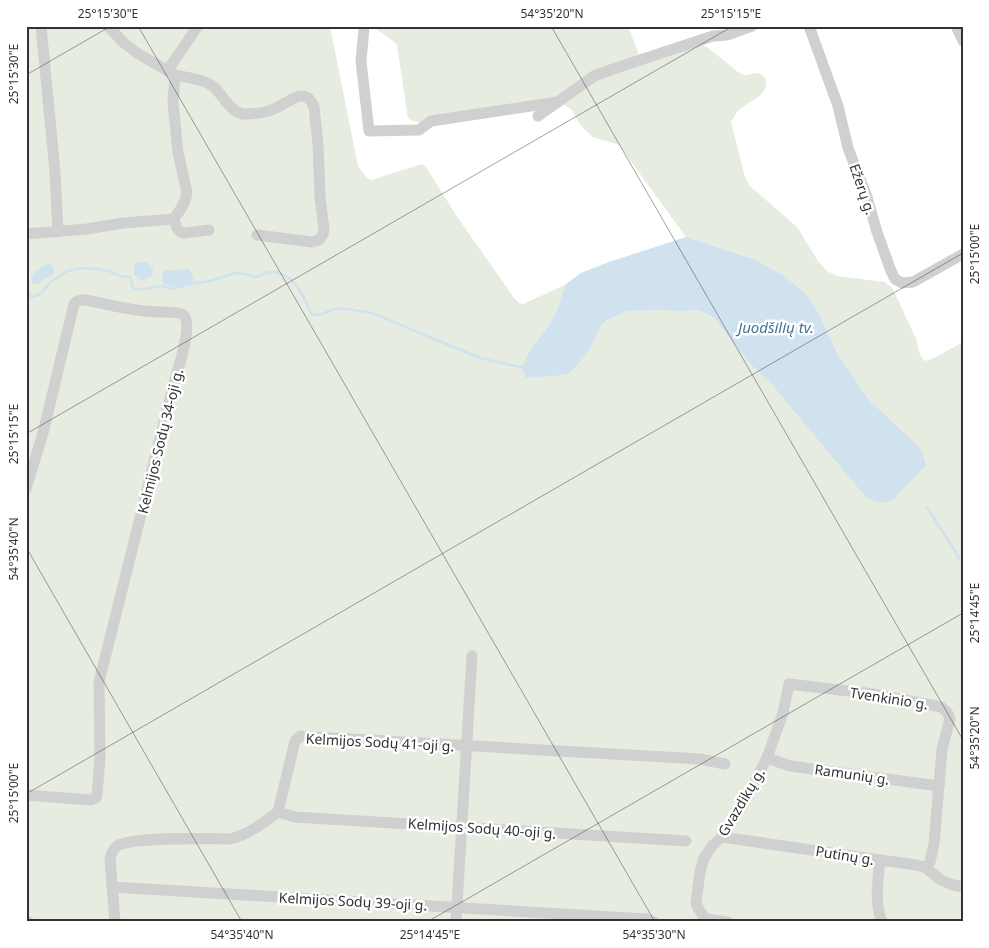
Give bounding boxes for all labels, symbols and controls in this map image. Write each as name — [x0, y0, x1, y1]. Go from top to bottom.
text: 25°15'30"E — [78, 5, 138, 22]
text: 54°35'20"N — [520, 5, 584, 22]
text: 25°15'15"E — [701, 5, 761, 22]
text: 25°15'30"E — [5, 44, 22, 104]
street label: Ežerų g. — [845, 161, 881, 217]
text: 25°15'00"E — [966, 224, 983, 284]
water label: Juodšilių tv. — [735, 317, 814, 337]
street label: Kelmijos Sodų 34-oji g. — [133, 367, 187, 515]
text: 25°15'15"E — [5, 404, 22, 464]
text: 54°35'40"N — [5, 517, 22, 581]
text: 25°14'45"E — [966, 583, 983, 643]
street label: Tvenkinio g. — [849, 682, 929, 714]
text: 54°35'20"N — [966, 706, 983, 770]
street label: Kelmijos Sodų 41-oji g. — [305, 729, 455, 755]
street label: Ramunių g. — [813, 759, 891, 789]
text: 25°15'00"E — [5, 763, 22, 823]
street label: Gvazdikų g. — [713, 764, 769, 840]
street label: Kelmijos Sodų 40-oji g. — [407, 813, 557, 843]
street label: Putinų g. — [814, 841, 876, 869]
street label: Kelmijos Sodų 39-oji g. — [278, 888, 428, 914]
text: 54°35'40"N — [210, 926, 274, 943]
text: 25°14'45"E — [400, 926, 460, 943]
text: 54°35'30"N — [622, 926, 686, 943]

